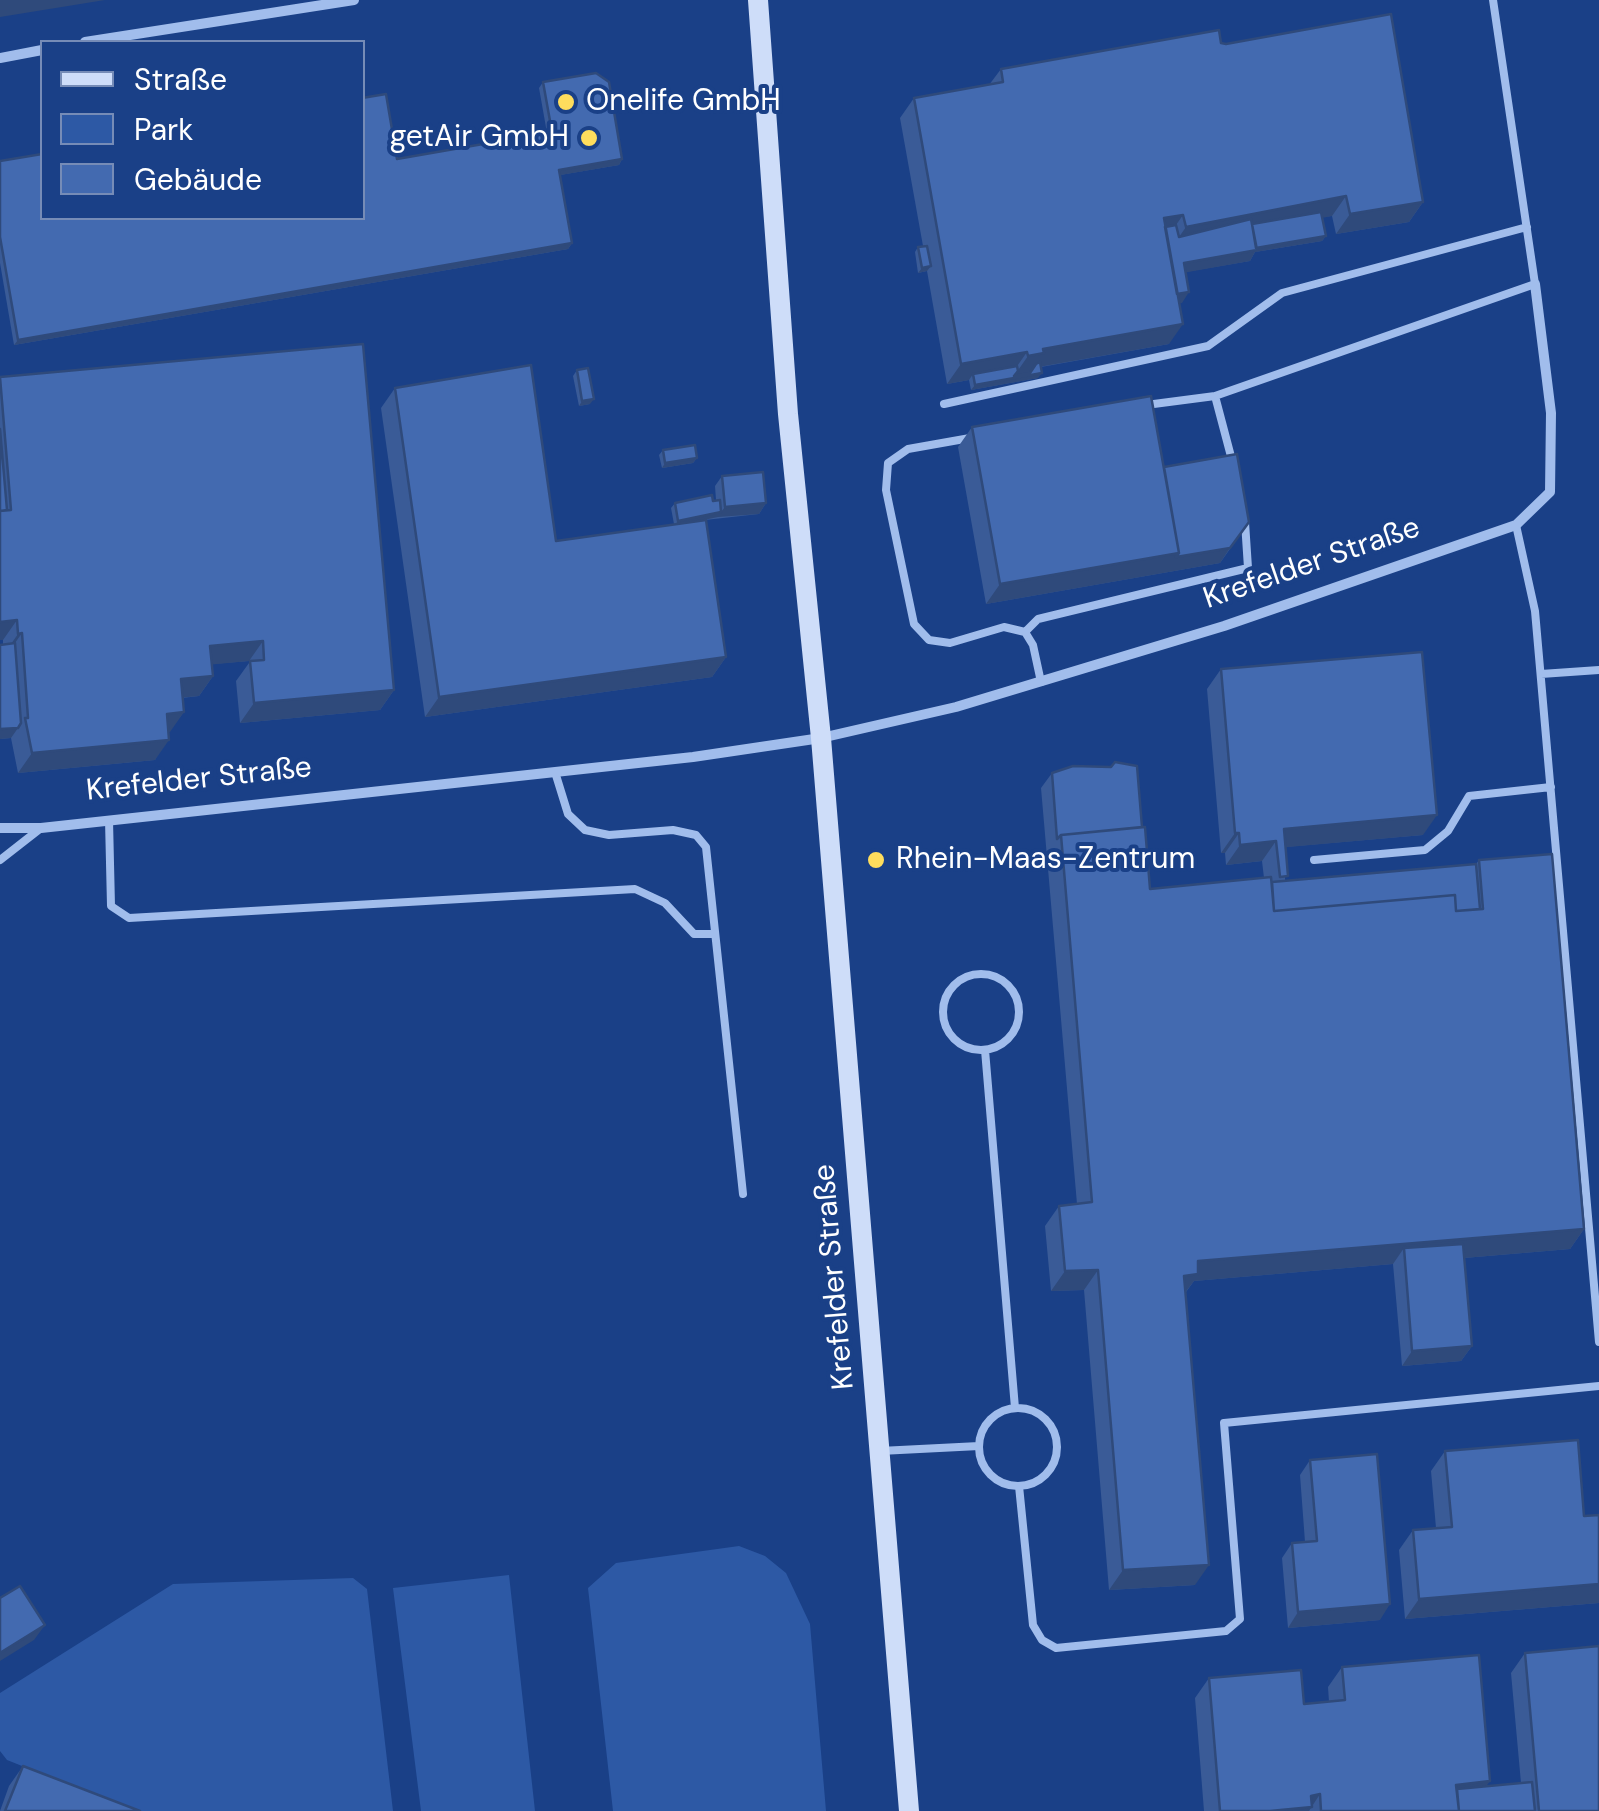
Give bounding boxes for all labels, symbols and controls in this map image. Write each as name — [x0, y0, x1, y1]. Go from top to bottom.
legend — [40, 40, 365, 220]
text: Straße — [134, 60, 227, 99]
place label: Onelife GmbH — [586, 84, 781, 120]
marker: Onelife GmbH — [555, 91, 577, 113]
text: Park — [134, 110, 193, 149]
place label: getAir GmbH — [390, 120, 569, 156]
marker: getAir GmbH — [578, 127, 600, 149]
text: Gebäude — [134, 160, 262, 199]
street label: Krefelder Straße — [1199, 510, 1425, 618]
street label: Krefelder Straße — [85, 750, 313, 810]
place label: Rhein-Maas-Zentrum — [896, 842, 1195, 878]
marker: Rhein-Maas-Zentrum — [865, 849, 887, 871]
street label: Krefelder Straße — [807, 1163, 863, 1391]

